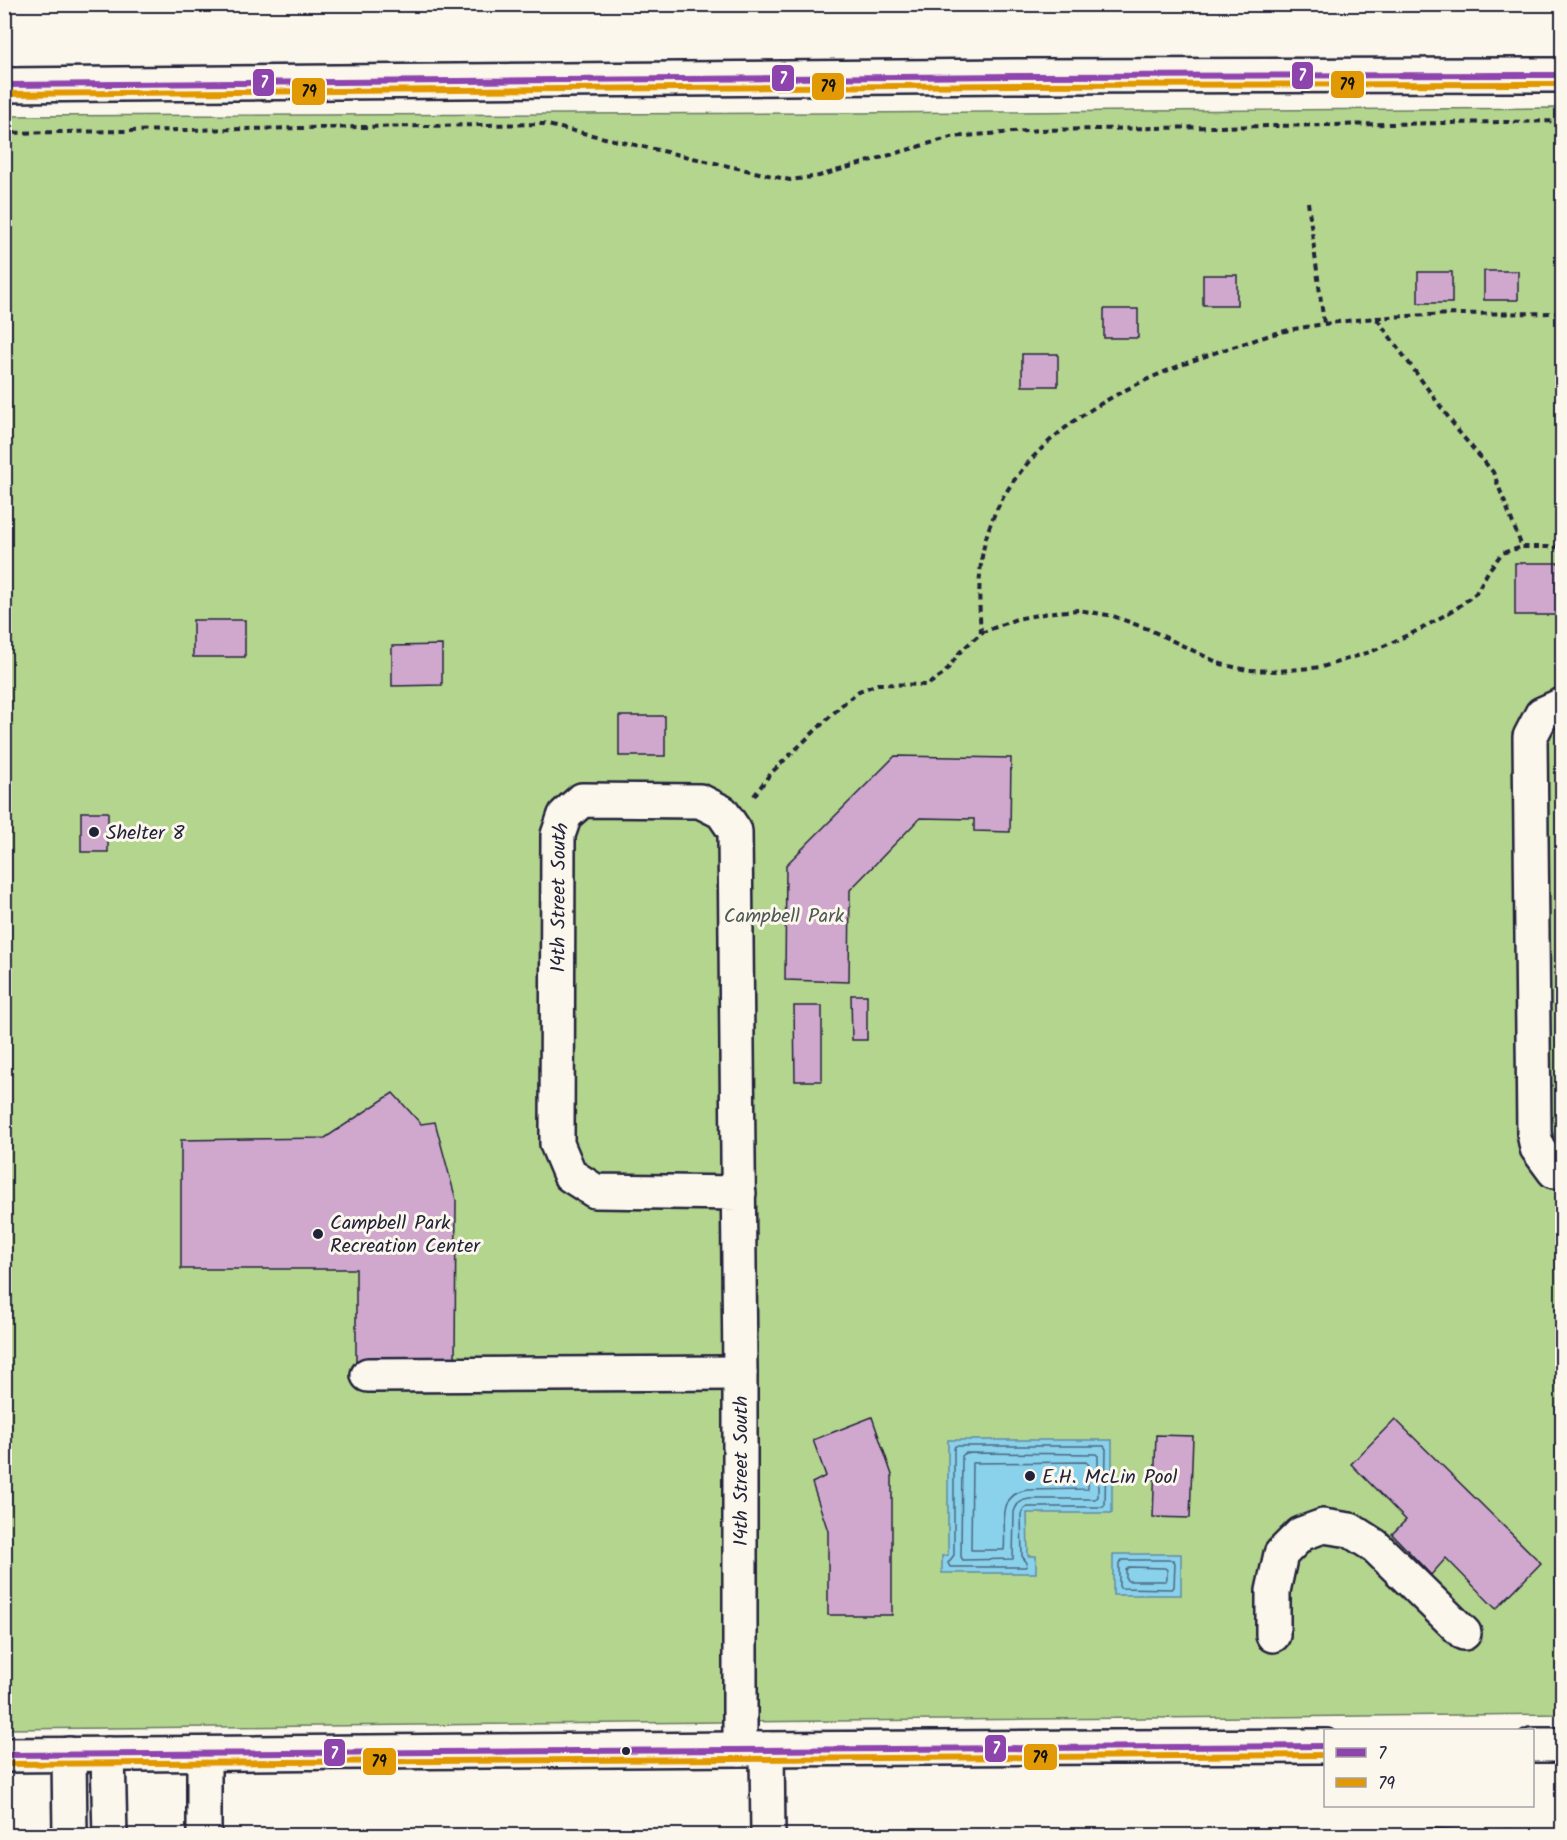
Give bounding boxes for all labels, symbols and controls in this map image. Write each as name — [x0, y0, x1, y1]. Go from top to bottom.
line badge: 7 — [1291, 61, 1314, 90]
line badge: 7 — [771, 64, 795, 92]
text: 7 — [1298, 64, 1306, 89]
text: 7 — [779, 67, 787, 92]
line badge: 7 — [252, 68, 275, 97]
line badge: 79 — [1330, 70, 1365, 99]
text: 7 — [260, 71, 268, 96]
line badge: 79 — [811, 72, 845, 101]
text: 79 — [1339, 73, 1355, 98]
text: 79 — [820, 75, 836, 100]
line badge: 79 — [291, 77, 326, 106]
text: 79 — [301, 80, 317, 105]
place label: Shelter 8 — [106, 818, 186, 850]
street label: 14th Street South — [544, 818, 579, 973]
marker: Shelter 8 — [87, 825, 101, 839]
park label: Campbell Park — [724, 901, 845, 933]
place label: Campbell Park Recreation Center — [330, 1208, 481, 1263]
marker: Campbell Park Recreation Center — [311, 1227, 325, 1241]
street label: 14th Street South — [726, 1396, 758, 1546]
place label: E.H. McLin Pool — [1042, 1462, 1178, 1494]
marker: E.H. McLin Pool — [1023, 1469, 1037, 1483]
legend — [1324, 1729, 1534, 1807]
line badge: 7 — [984, 1734, 1007, 1763]
text: 7 — [992, 1737, 1000, 1762]
line badge: 7 — [323, 1738, 346, 1767]
text: 7 — [1378, 1740, 1387, 1769]
text: 7 — [330, 1742, 338, 1767]
line badge: 79 — [1023, 1743, 1058, 1771]
unlabelled marker — [620, 1745, 632, 1757]
text: 79 — [1032, 1746, 1048, 1771]
line badge: 79 — [362, 1747, 397, 1776]
text: 79 — [371, 1750, 387, 1775]
text: 79 — [1378, 1770, 1395, 1799]

